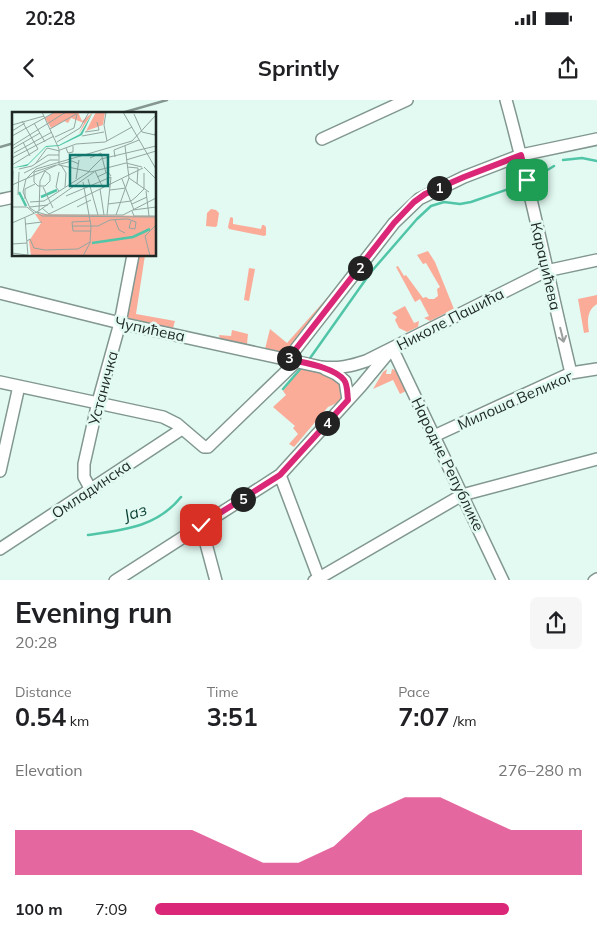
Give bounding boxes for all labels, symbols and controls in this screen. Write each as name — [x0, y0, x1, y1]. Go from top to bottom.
text: 20:28 — [25, 6, 75, 30]
icon: back — [15, 54, 43, 82]
text: Sprintly — [258, 54, 339, 82]
icon: share — [554, 54, 582, 82]
inset map — [12, 112, 156, 256]
pin — [506, 159, 548, 201]
icon: arrive — [513, 166, 541, 194]
pin: 1 — [426, 176, 452, 200]
text: 1 — [435, 179, 444, 197]
street label: Караџићева — [527, 220, 565, 312]
pin: 2 — [348, 256, 372, 280]
text: 2 — [356, 259, 365, 277]
street label: Николе Пашића — [393, 284, 507, 354]
street label: Чупићева — [113, 312, 187, 346]
one-way arrow — [558, 327, 567, 343]
pin: 3 — [276, 346, 302, 370]
street label: Устаничка — [84, 349, 122, 428]
text: 3 — [285, 349, 294, 367]
street label: Милоша Великог — [454, 366, 576, 434]
street label: Народне Републике — [407, 394, 489, 534]
pin: 4 — [314, 410, 340, 436]
text: 4 — [323, 414, 332, 432]
street label: Омладинска — [48, 456, 134, 522]
pin: 5 — [230, 486, 256, 512]
text: 5 — [239, 490, 248, 508]
water label: Јаз — [119, 499, 149, 526]
pin — [180, 504, 222, 546]
icon: check — [187, 511, 215, 539]
text: Evening run — [15, 595, 172, 630]
button: share — [530, 597, 582, 649]
text: 20:28 — [15, 632, 57, 652]
text: Distance — [15, 683, 72, 701]
text: Time — [207, 683, 238, 701]
text: Pace — [398, 683, 430, 701]
text: 0.54 — [15, 701, 66, 732]
text: 3:51 — [207, 701, 258, 732]
text: 7:07 — [398, 701, 450, 732]
text: km — [66, 712, 89, 730]
text: /km — [450, 712, 477, 730]
text: Elevation — [15, 760, 83, 780]
text: 276–280 m — [498, 760, 582, 780]
text: 100 m — [15, 899, 63, 919]
text: 7:09 — [95, 899, 127, 919]

